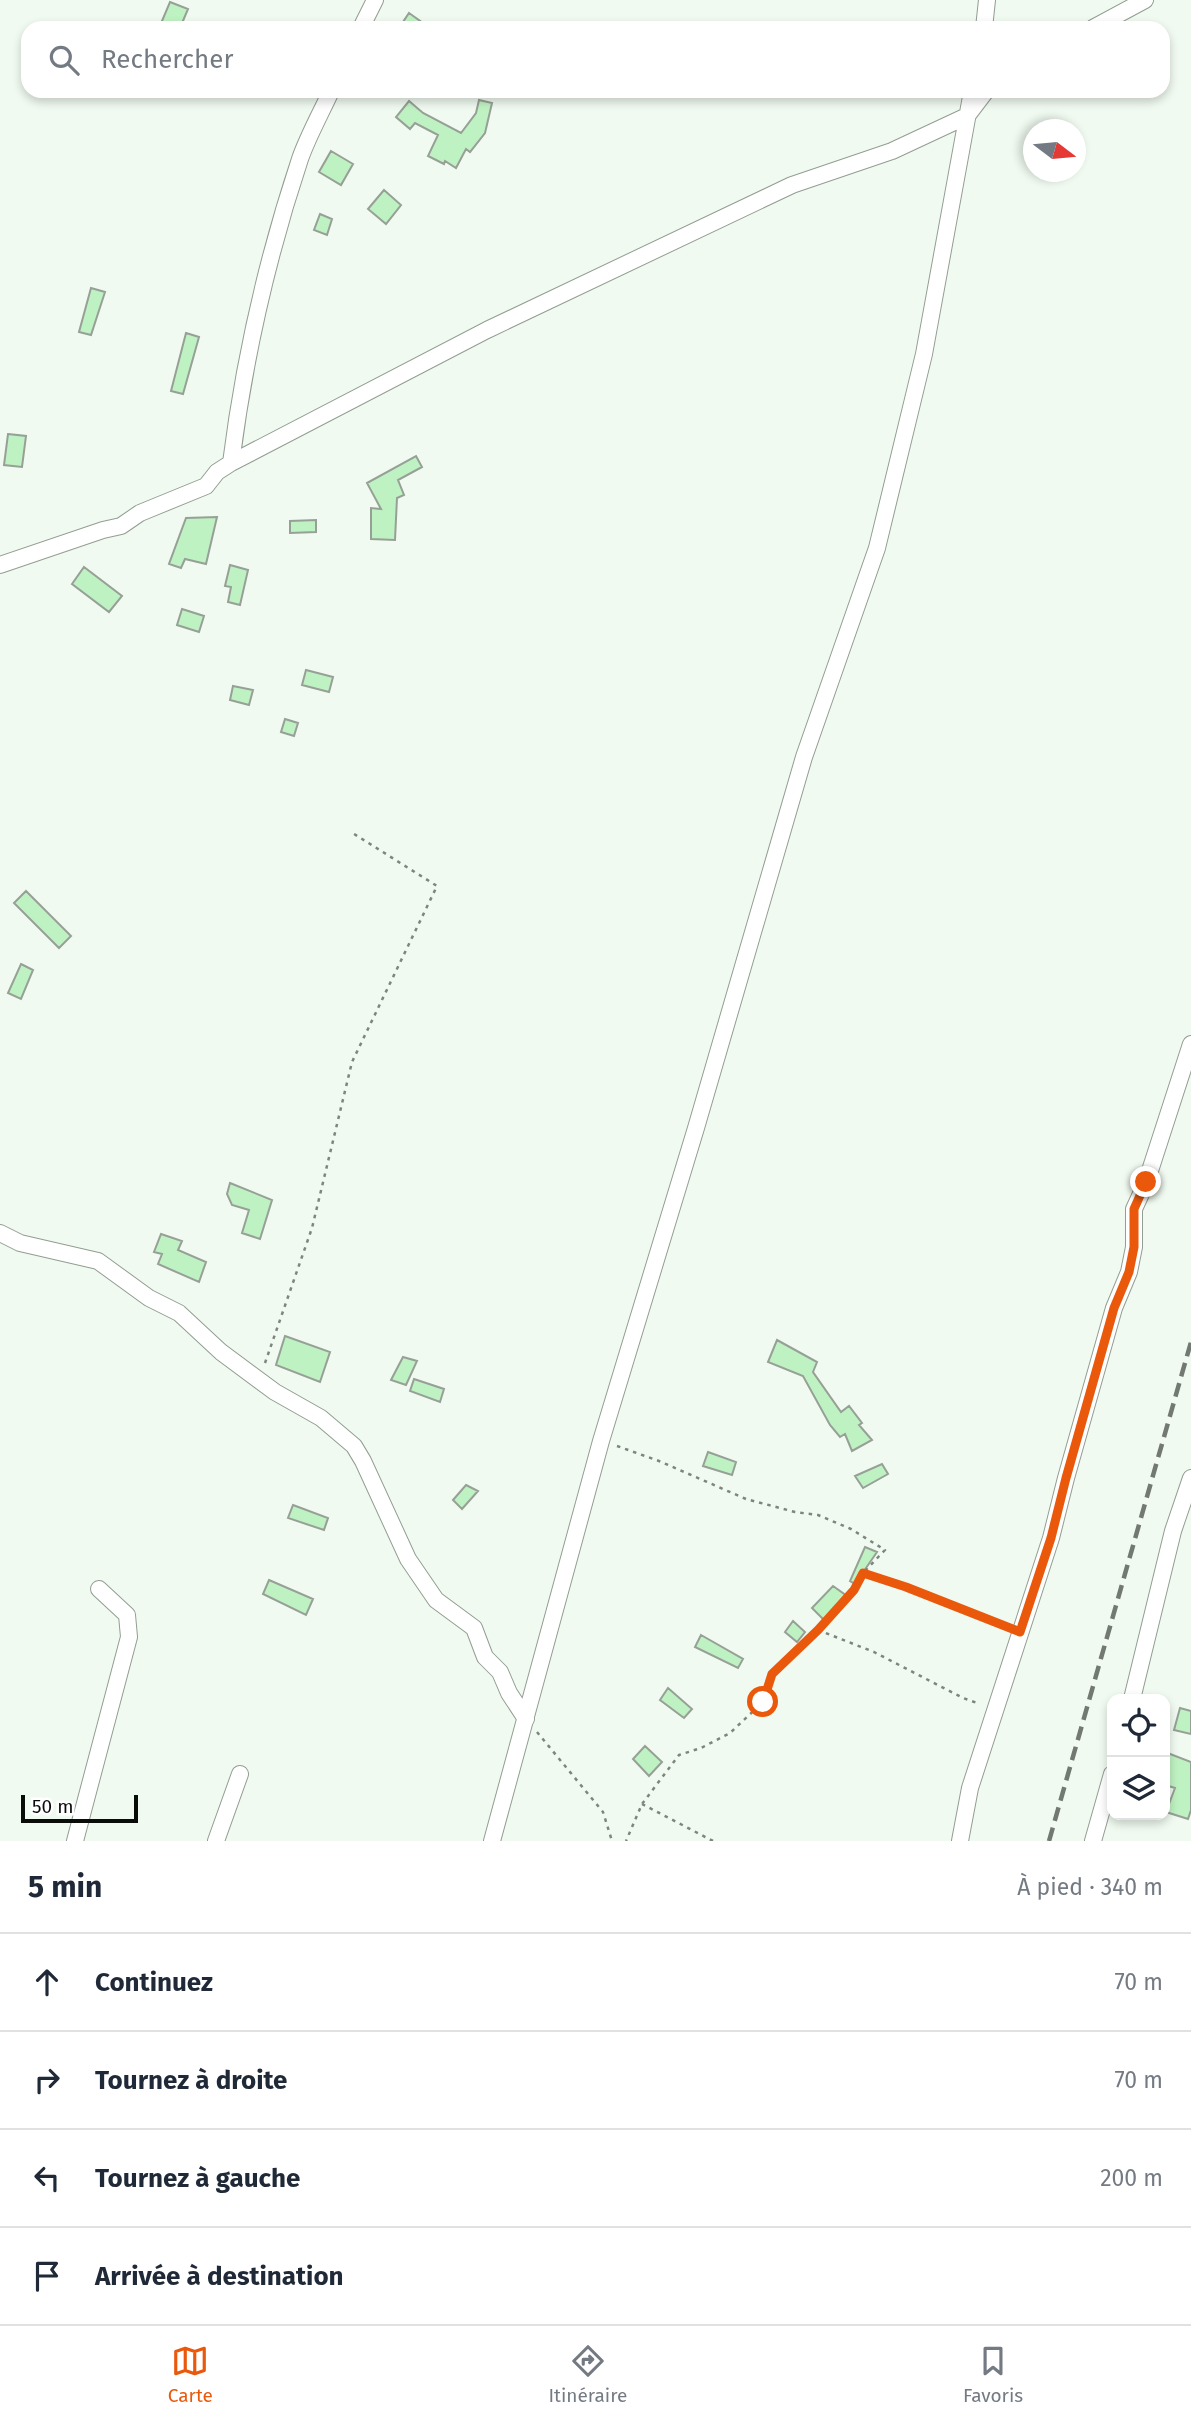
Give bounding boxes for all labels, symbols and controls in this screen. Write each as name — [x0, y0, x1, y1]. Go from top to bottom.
search box — [21, 21, 1170, 98]
icon: search — [45, 41, 83, 79]
text: Rechercher — [101, 44, 233, 75]
north arrow — [1023, 119, 1086, 182]
route end — [1130, 1166, 1161, 1197]
route start — [747, 1686, 778, 1717]
map controls — [1107, 1694, 1170, 1820]
button: locate — [1107, 1694, 1170, 1757]
button: layers — [1107, 1757, 1170, 1820]
scale bar — [21, 1792, 138, 1824]
text: 50 m — [32, 1795, 73, 1818]
text: 5 min — [28, 1869, 102, 1905]
text: À pied · 340 m — [1017, 1873, 1163, 1901]
icon: ahead — [28, 1963, 66, 2001]
text: Continuez — [95, 1967, 213, 1998]
text: 70 m — [1114, 1968, 1163, 1996]
icon: right — [28, 2061, 66, 2099]
text: Tournez à droite — [95, 2065, 287, 2096]
text: 70 m — [1114, 2066, 1163, 2094]
icon: left — [28, 2159, 66, 2197]
text: Tournez à gauche — [95, 2163, 300, 2194]
text: 200 m — [1100, 2164, 1163, 2192]
icon: arrive — [28, 2257, 66, 2295]
text: Arrivée à destination — [95, 2261, 344, 2292]
tab: Carte — [168, 2342, 213, 2407]
tab: Itinéraire — [549, 2342, 627, 2407]
tab: Favoris — [963, 2342, 1023, 2407]

